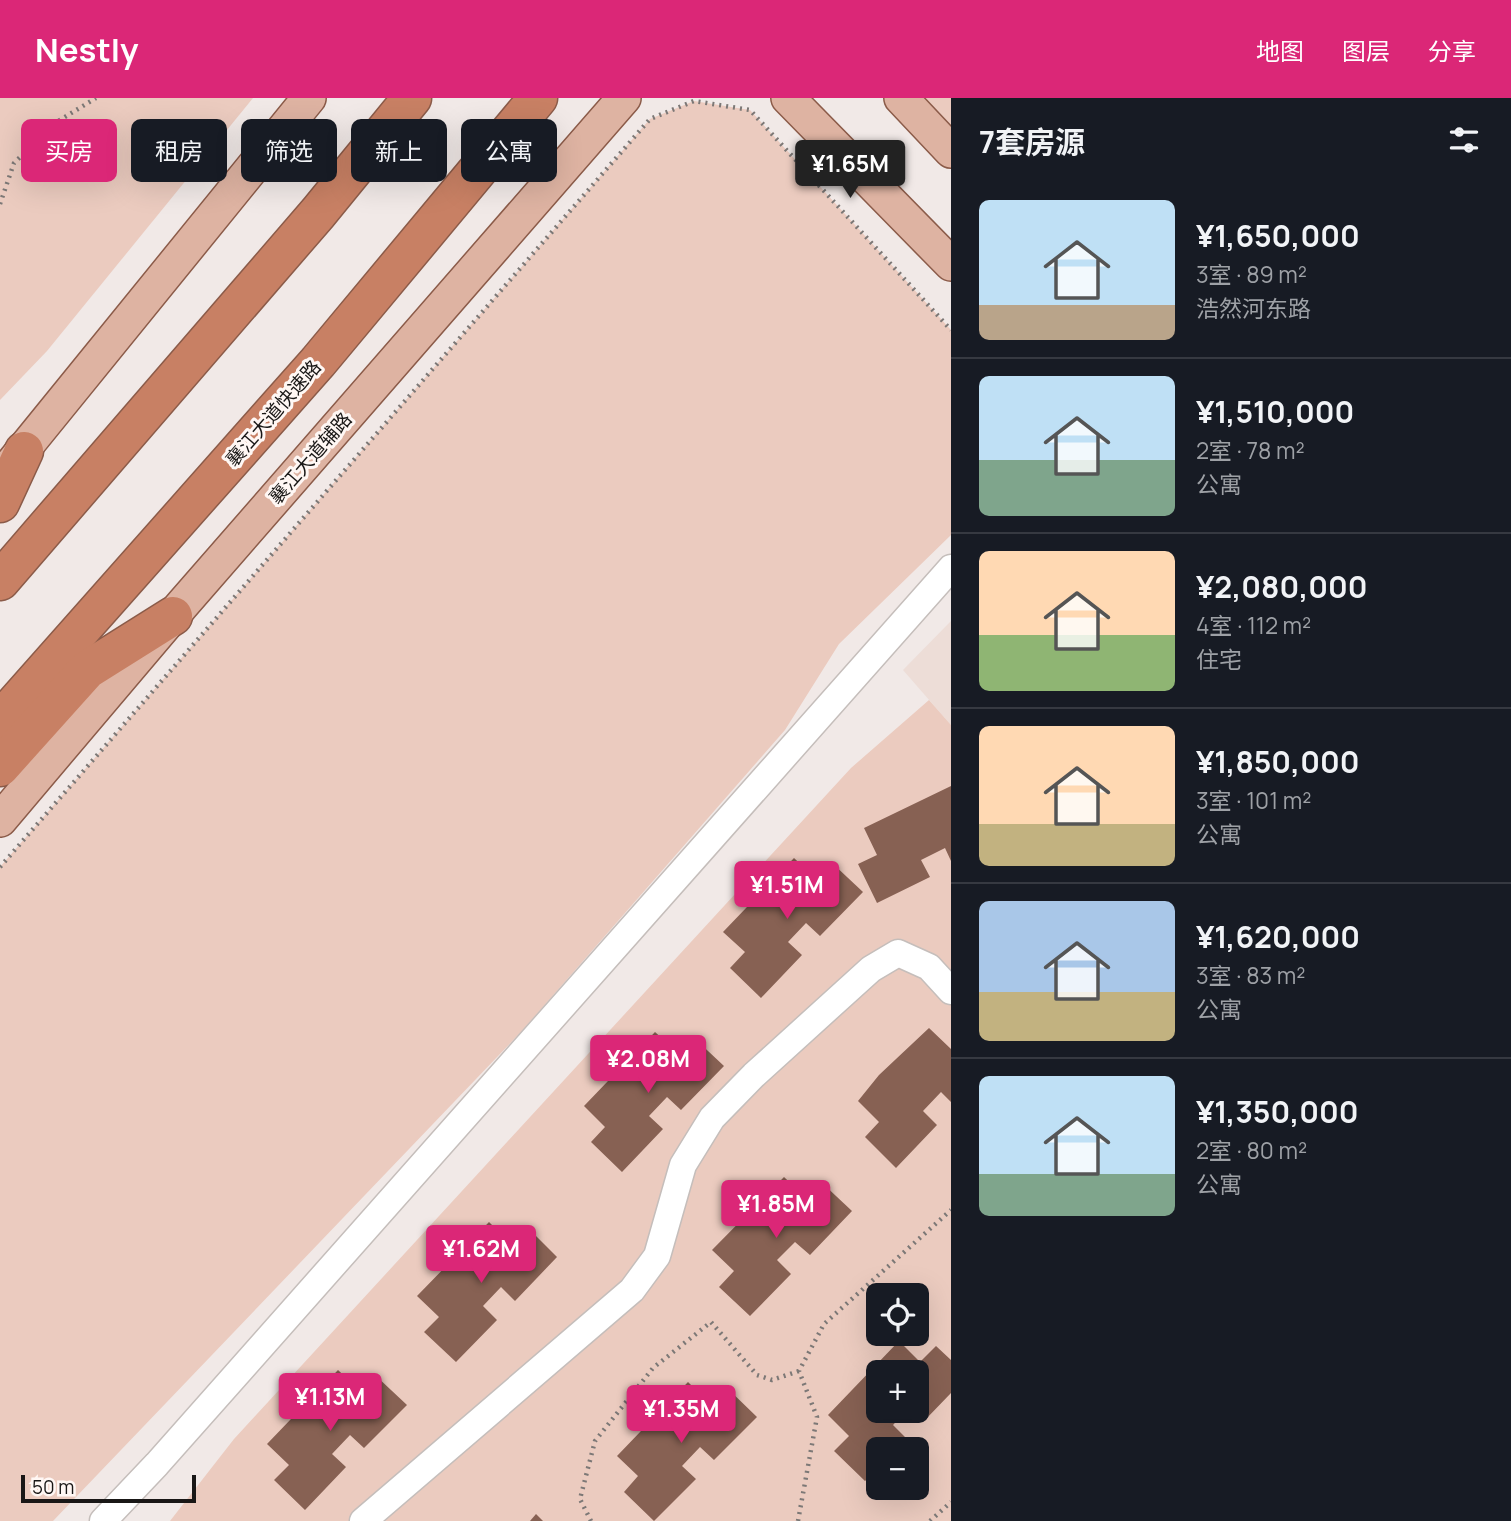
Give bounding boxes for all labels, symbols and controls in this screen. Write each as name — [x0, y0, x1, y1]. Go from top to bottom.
text: Nestly — [35, 27, 138, 72]
text: 地图 — [1256, 34, 1304, 67]
text: 图层 — [1342, 34, 1390, 67]
text: 分享 — [1428, 34, 1476, 67]
chip: 买房 — [21, 119, 117, 182]
chip: 租房 — [131, 119, 227, 182]
chip: 筛选 — [241, 119, 337, 182]
chip: 新上 — [351, 119, 447, 182]
chip: 公寓 — [461, 119, 557, 182]
text: 7套房源 — [979, 121, 1085, 162]
icon: filters — [1445, 121, 1483, 159]
pin: ¥1.65M — [793, 140, 907, 200]
text: ¥1.65M — [811, 147, 889, 179]
text: ¥1,650,000 — [1196, 215, 1360, 256]
icon: home — [1035, 228, 1119, 312]
text: 3室 · 89 m² — [1196, 258, 1307, 290]
text: 浩然河东路 — [1196, 292, 1311, 324]
street label: 襄江大道快速路 — [220, 354, 326, 472]
text: ¥1,510,000 — [1196, 391, 1354, 432]
icon: home — [1035, 404, 1119, 488]
street label: 襄江大道辅路 — [263, 406, 357, 510]
text: 2室 · 78 m² — [1196, 434, 1305, 466]
text: 公寓 — [1196, 468, 1242, 500]
text: ¥2,080,000 — [1196, 566, 1368, 607]
icon: home — [1035, 579, 1119, 663]
text: 4室 · 112 m² — [1196, 609, 1311, 641]
text: 住宅 — [1196, 643, 1242, 675]
text: ¥1,850,000 — [1196, 741, 1359, 782]
icon: home — [1035, 754, 1119, 838]
text: 3室 · 101 m² — [1196, 784, 1311, 816]
text: 公寓 — [1196, 818, 1242, 850]
pin: ¥1.51M — [730, 862, 844, 921]
text: ¥1.51M — [750, 868, 824, 900]
text: ¥1,620,000 — [1196, 916, 1360, 957]
icon: home — [1035, 929, 1119, 1013]
text: 3室 · 83 m² — [1196, 959, 1306, 991]
text: 公寓 — [1196, 993, 1242, 1025]
pin: ¥2.08M — [591, 1035, 705, 1095]
text: ¥2.08M — [606, 1042, 690, 1074]
text: ¥1,350,000 — [1196, 1091, 1358, 1132]
icon: home — [1035, 1104, 1119, 1188]
text: 2室 · 80 m² — [1196, 1134, 1307, 1166]
text: 公寓 — [1196, 1168, 1242, 1200]
pin: ¥1.85M — [719, 1180, 833, 1240]
text: ¥1.85M — [737, 1187, 815, 1219]
pin: ¥1.62M — [424, 1226, 538, 1285]
text: ¥1.62M — [442, 1232, 520, 1264]
map controls — [866, 1283, 929, 1500]
button: locate — [866, 1283, 929, 1346]
button: + — [866, 1360, 929, 1423]
pin: ¥1.13M — [273, 1374, 387, 1433]
text: ¥1.13M — [295, 1380, 365, 1412]
pin: ¥1.35M — [624, 1386, 738, 1445]
text: ¥1.35M — [643, 1392, 719, 1424]
button: − — [866, 1437, 929, 1500]
scale bar — [21, 1472, 196, 1504]
text: 50 m — [32, 1474, 74, 1500]

